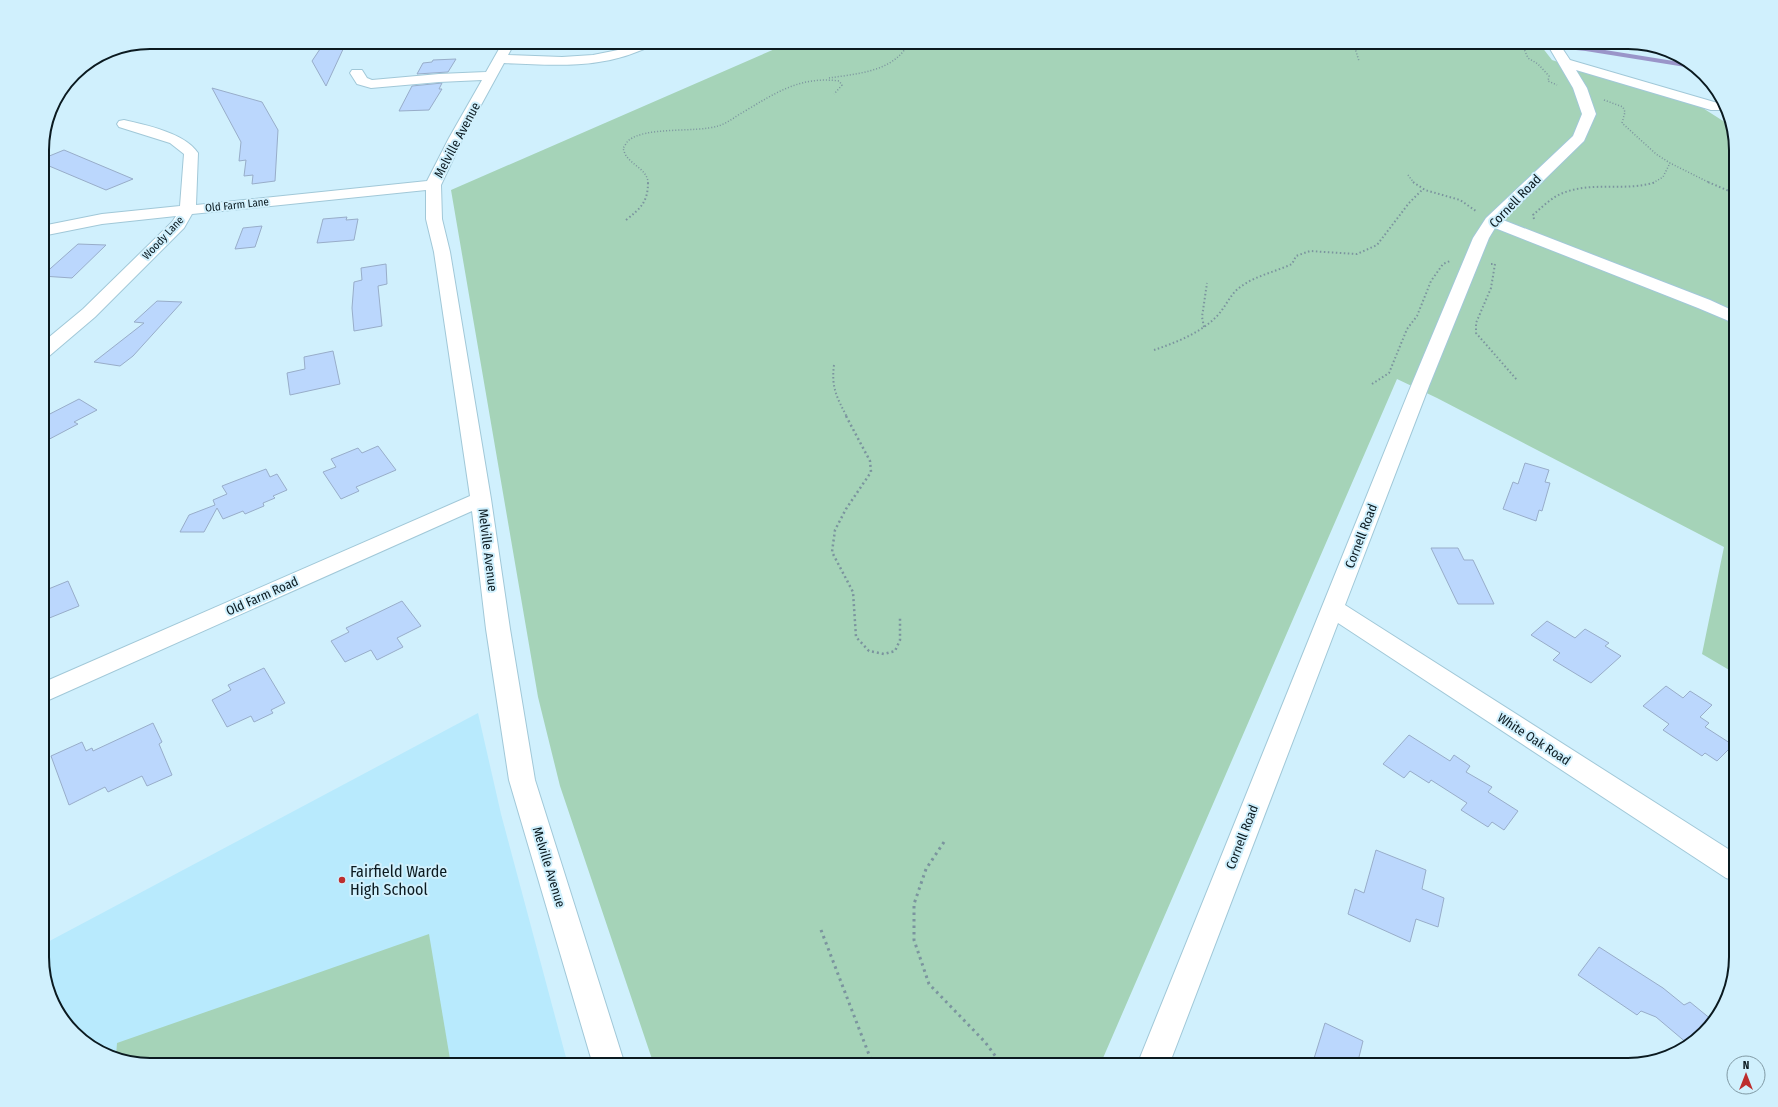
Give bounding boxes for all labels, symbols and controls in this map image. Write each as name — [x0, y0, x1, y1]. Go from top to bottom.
street label: Melville Avenue — [431, 100, 483, 180]
street label: Cornell Road — [1486, 171, 1544, 231]
street label: Old Farm Lane — [204, 195, 270, 215]
street label: Woody Lane — [140, 214, 186, 262]
street label: Cornell Road — [1342, 502, 1380, 570]
street label: Melville Avenue — [475, 508, 501, 592]
street label: Old Farm Road — [224, 573, 300, 619]
street label: White Oak Road — [1495, 710, 1573, 768]
street label: Cornell Road — [1223, 803, 1261, 871]
street label: Melville Avenue — [530, 825, 568, 909]
place label: Fairfield Warde High School — [350, 862, 447, 899]
marker: Fairfield Warde High School — [337, 875, 347, 885]
north arrow — [1726, 1055, 1766, 1095]
text: N — [1743, 1059, 1749, 1072]

